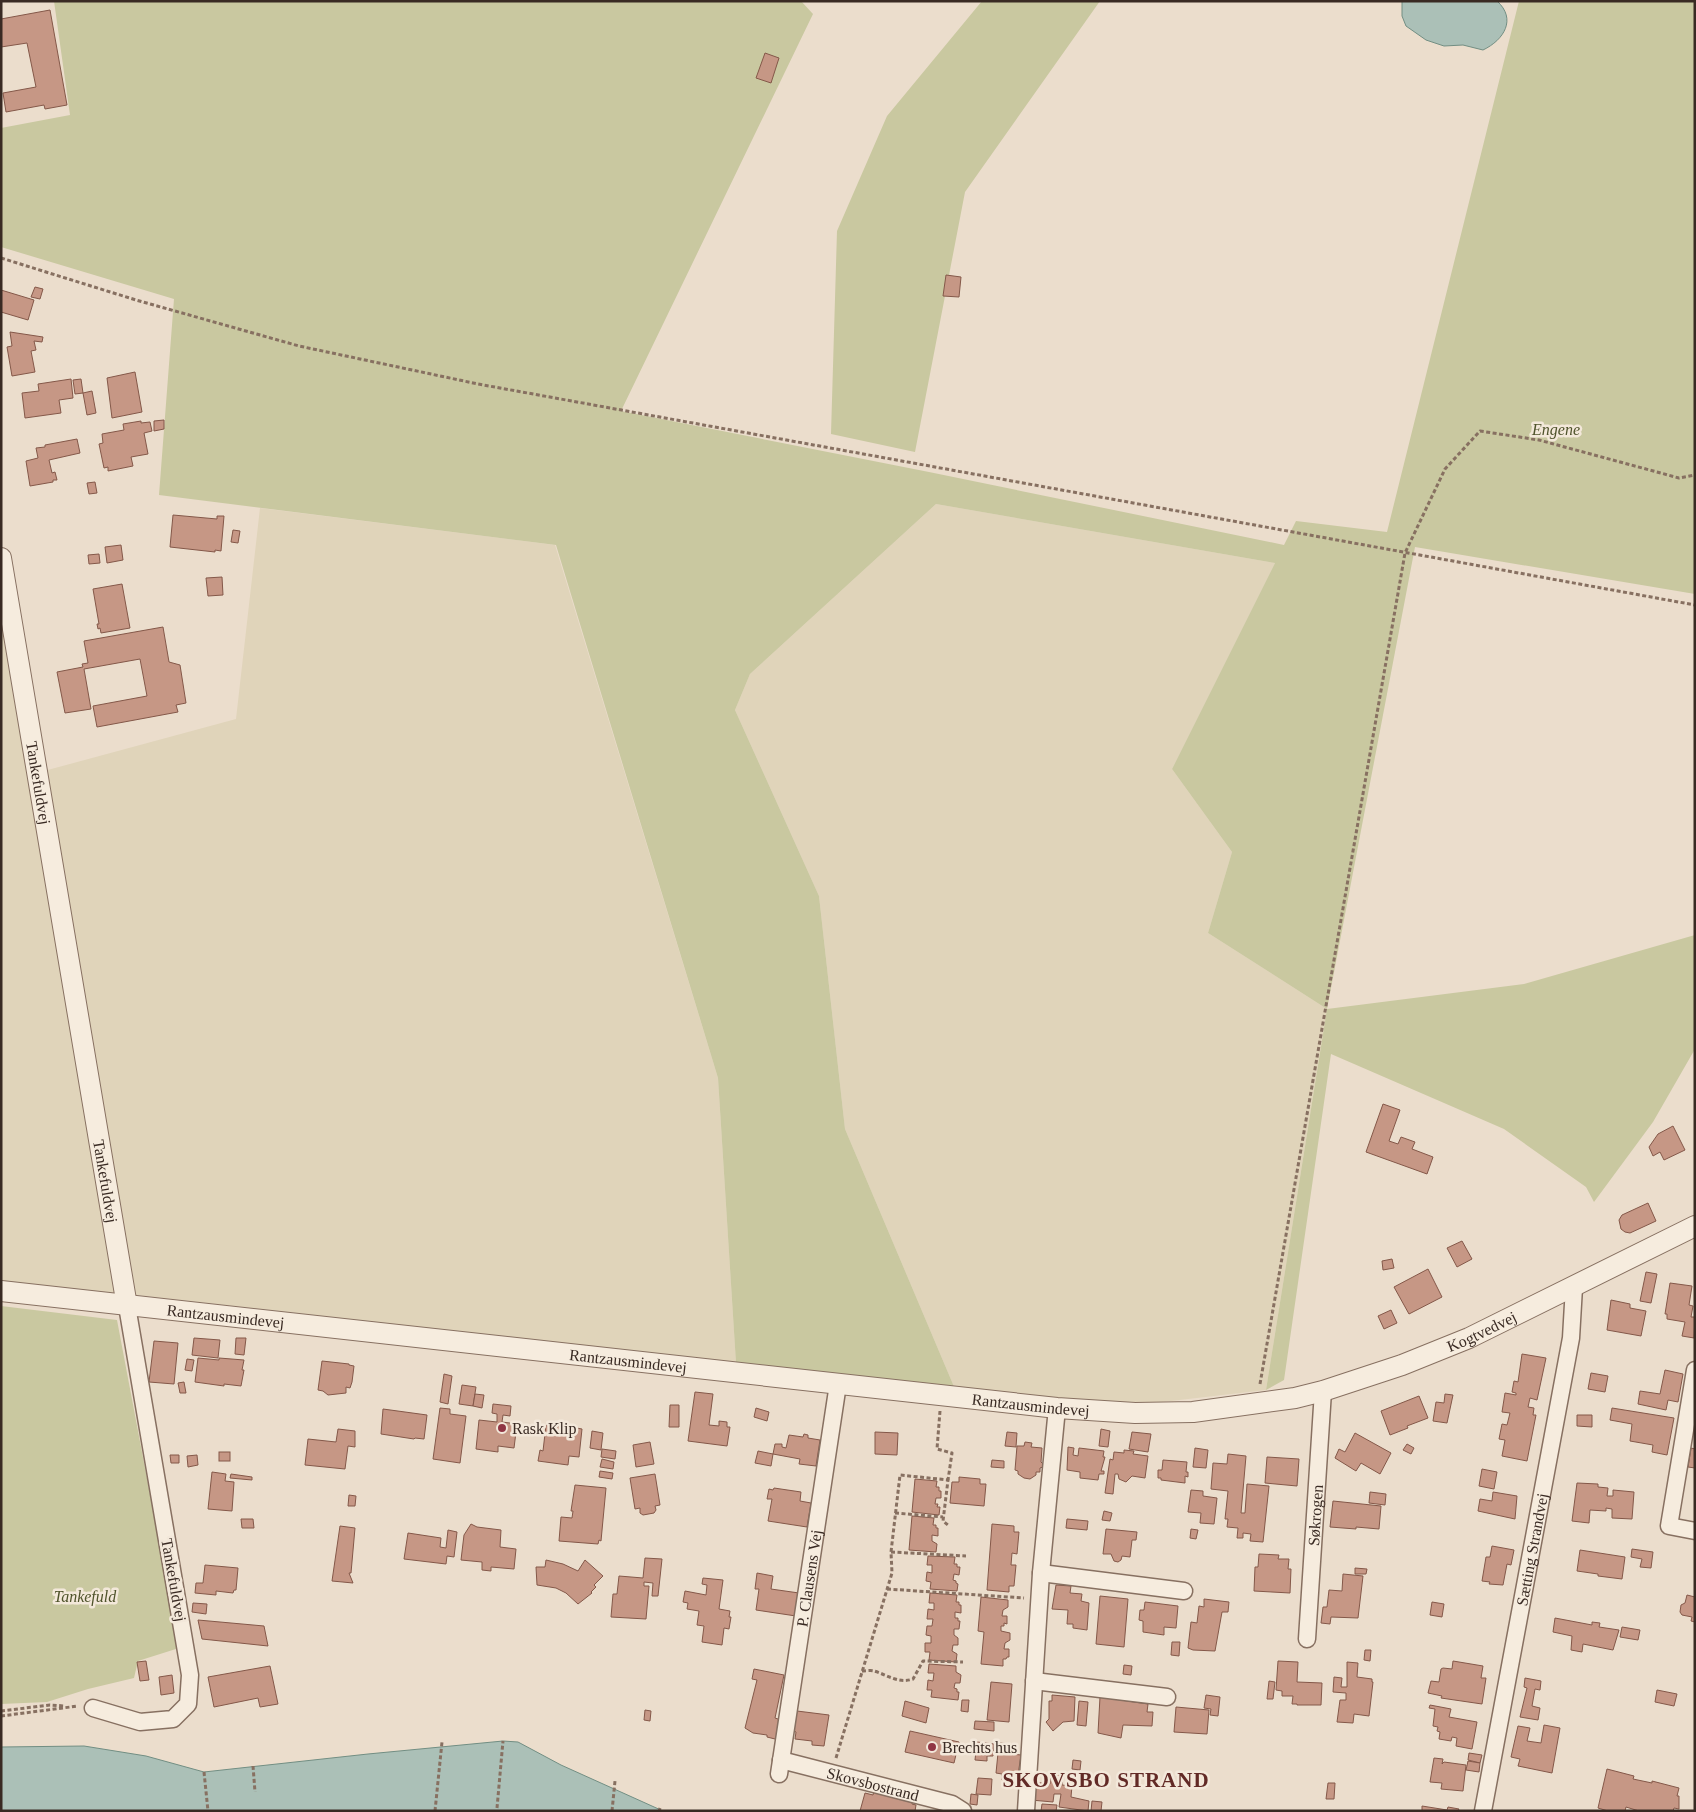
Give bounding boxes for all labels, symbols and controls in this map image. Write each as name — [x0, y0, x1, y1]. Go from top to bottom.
park label: Engene — [1531, 421, 1580, 439]
street label: Tankefuldvej — [23, 740, 54, 826]
street label: Tankefuldvej — [91, 1138, 121, 1224]
street label: Rantzausmindevej — [166, 1301, 285, 1332]
street label: Kogtvedvej — [1444, 1308, 1519, 1355]
street label: Rantzausmindevej — [568, 1346, 688, 1376]
street label: Rantzausmindevej — [971, 1390, 1090, 1420]
place label: Rask Klip — [512, 1420, 576, 1438]
marker: Rask Klip — [496, 1422, 508, 1434]
street label: Søkrogen — [1305, 1484, 1325, 1546]
street label: Sætting Strandvej — [1513, 1492, 1551, 1607]
street label: P. Clausens Vej — [793, 1529, 825, 1628]
street label: Tankefuldvej — [157, 1537, 190, 1623]
park label: Tankefuld — [54, 1588, 117, 1606]
place label: Brechts hus — [942, 1739, 1017, 1756]
marker: Brechts hus — [926, 1741, 938, 1753]
street label: Skovsbostrand — [825, 1764, 921, 1804]
district label: SKOVSBO STRAND — [1002, 1768, 1210, 1792]

